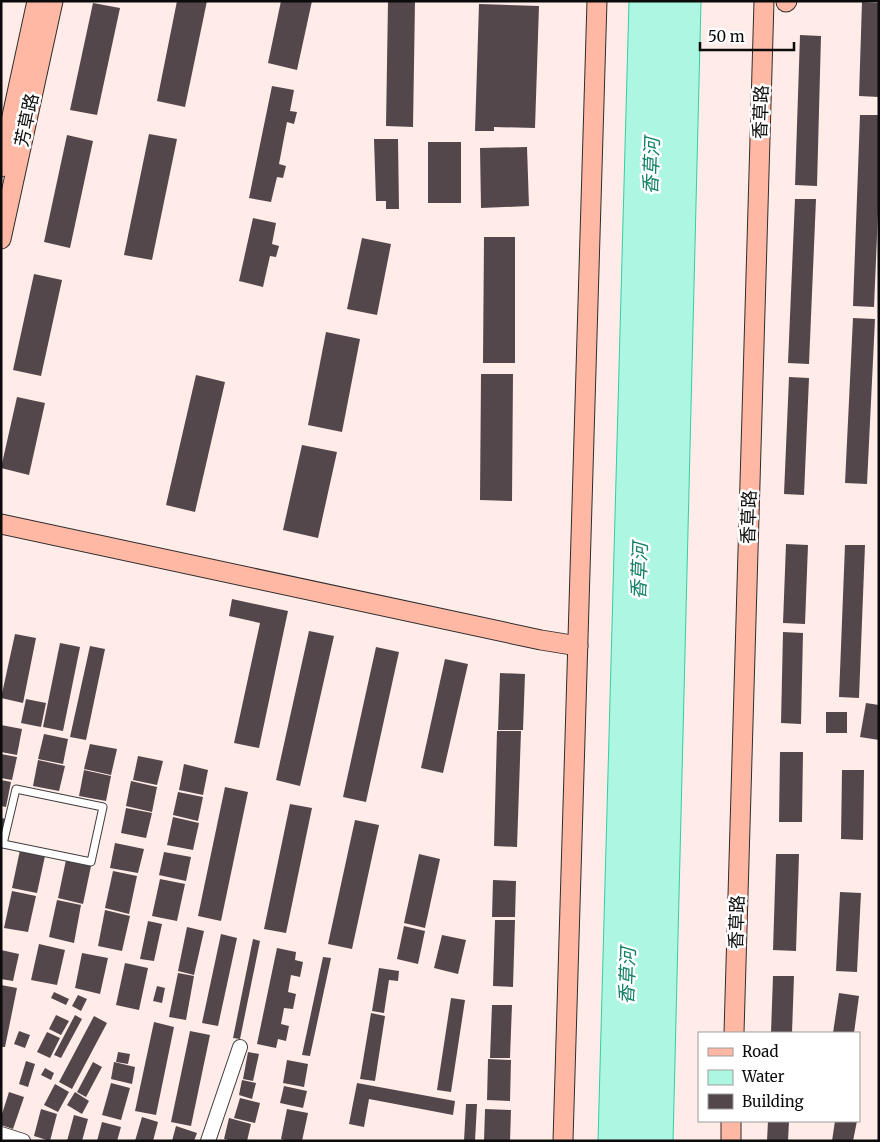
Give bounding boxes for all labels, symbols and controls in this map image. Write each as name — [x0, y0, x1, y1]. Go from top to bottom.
scale bar — [700, 20, 794, 52]
text: 50 m — [708, 27, 745, 46]
street label: 香草路 — [748, 85, 773, 139]
street label: 芳草路 — [10, 91, 43, 149]
water label: 香草河 — [638, 133, 664, 195]
street label: 香草路 — [736, 490, 761, 544]
water label: 香草河 — [626, 538, 652, 600]
street label: 香草路 — [724, 895, 749, 949]
water label: 香草河 — [614, 943, 640, 1005]
legend — [698, 1032, 860, 1122]
text: Road — [742, 1042, 778, 1061]
text: Water — [741, 1067, 785, 1086]
text: Building — [742, 1092, 804, 1111]

